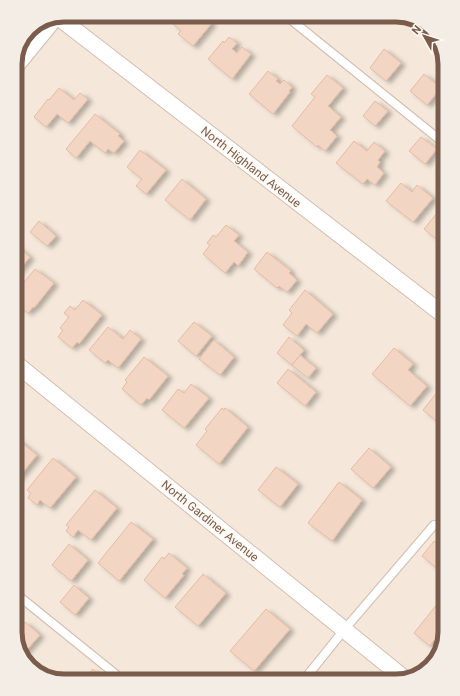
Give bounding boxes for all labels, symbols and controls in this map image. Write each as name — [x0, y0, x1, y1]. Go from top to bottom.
north arrow — [404, 16, 444, 56]
text: N — [409, 23, 424, 37]
street label: North Highland Avenue — [198, 124, 304, 210]
street label: North Gardiner Avenue — [159, 478, 261, 564]

